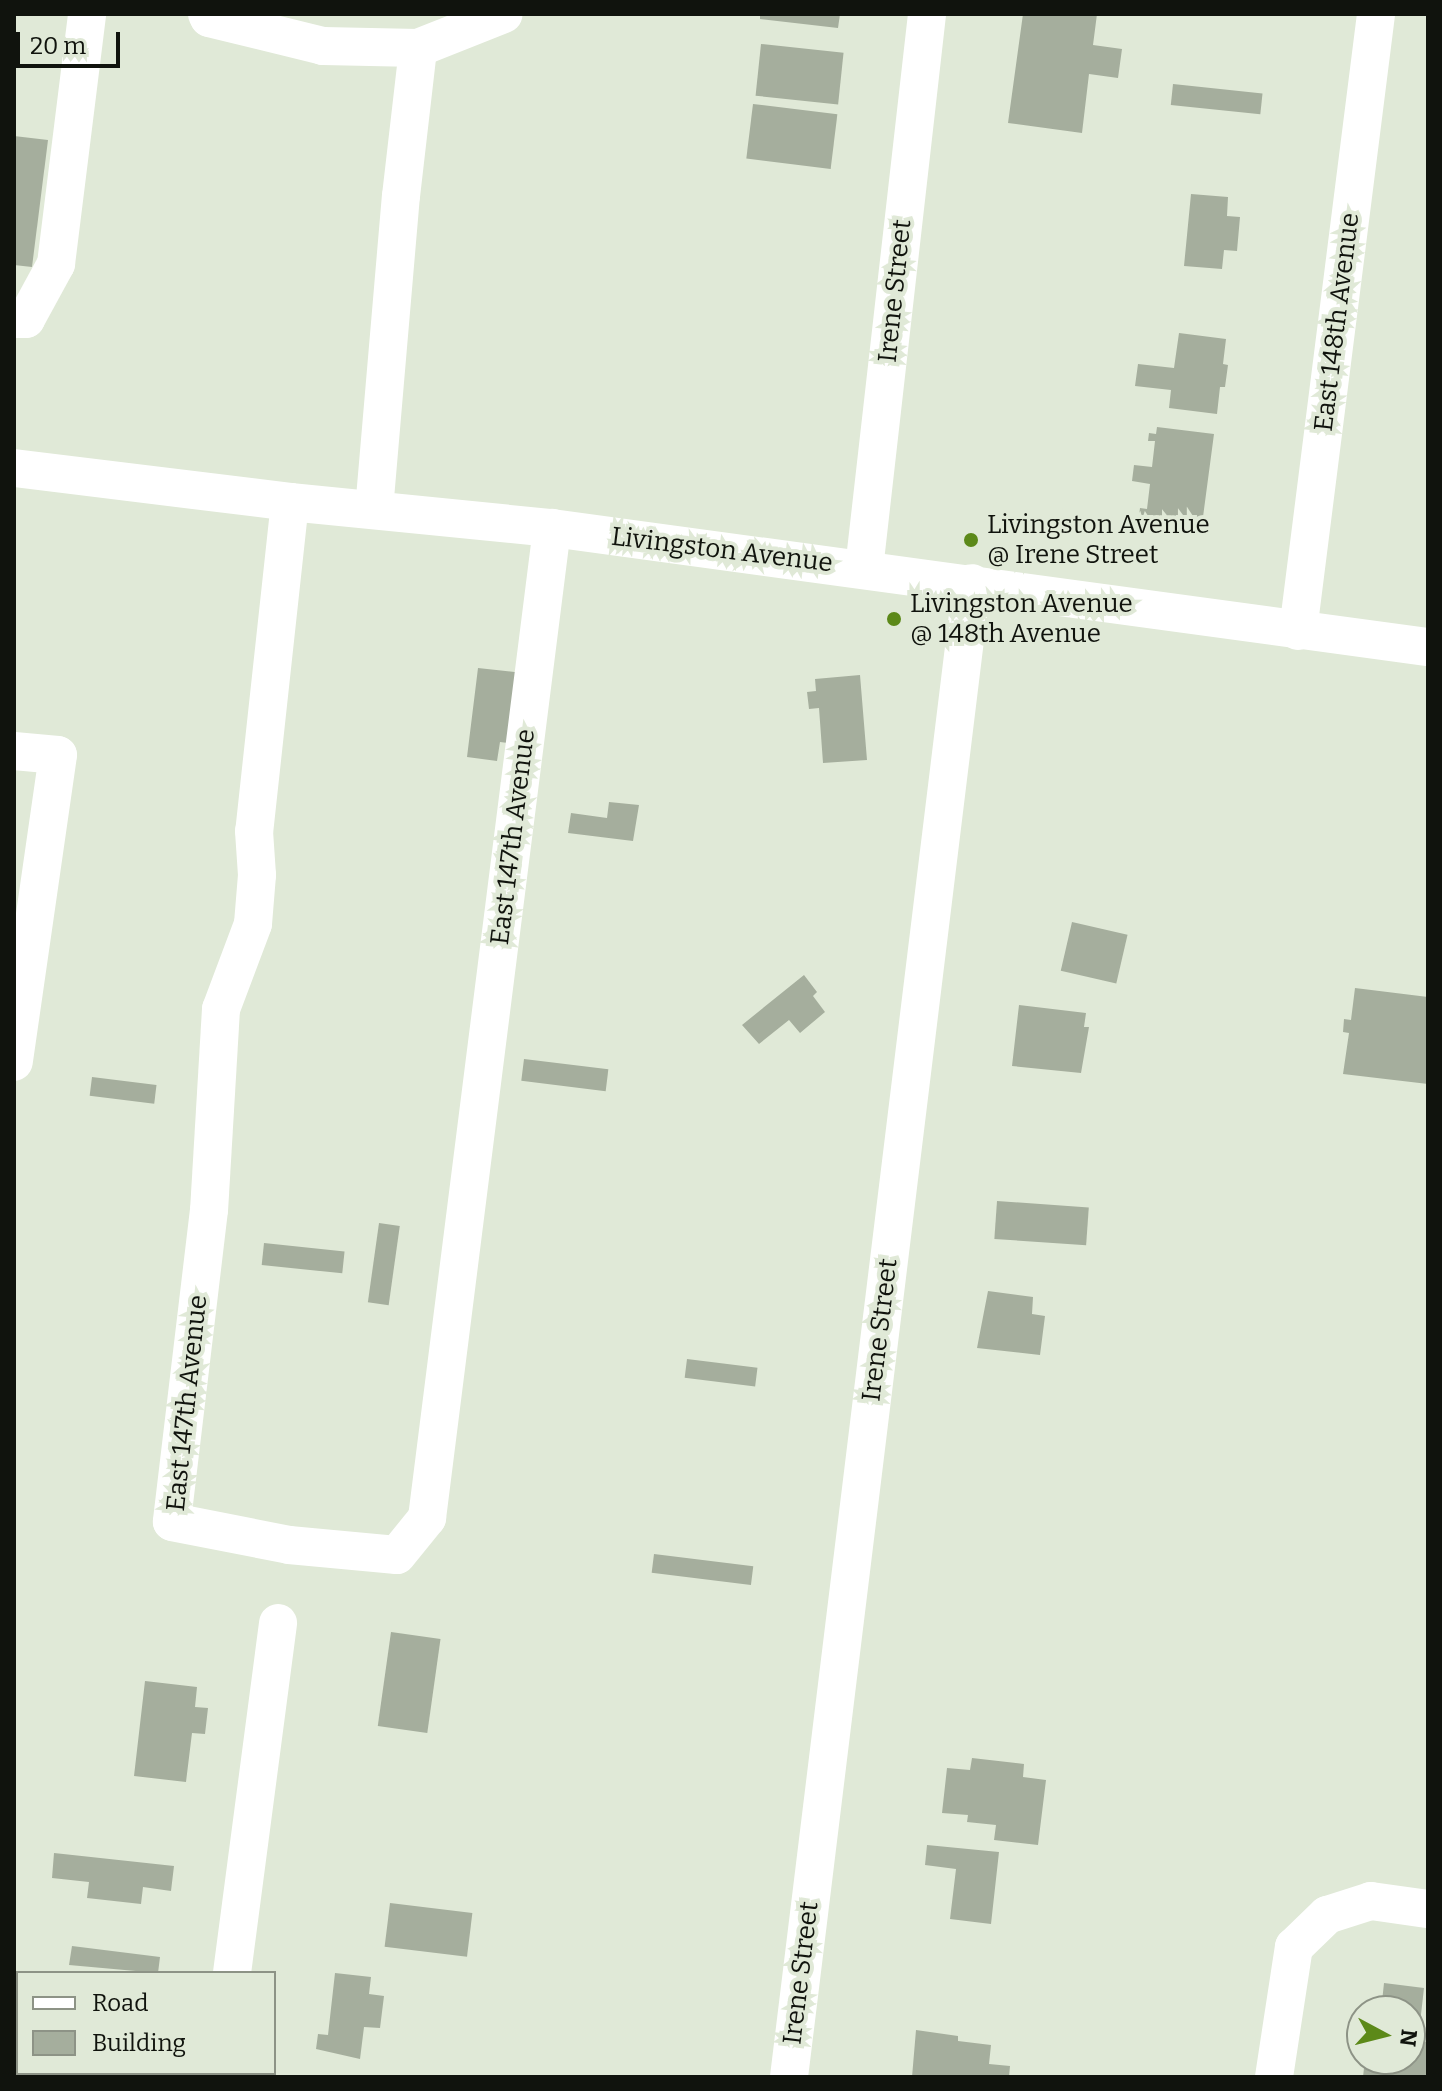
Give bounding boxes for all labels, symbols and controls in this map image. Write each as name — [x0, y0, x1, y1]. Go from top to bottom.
scale bar — [20, 16, 124, 66]
text: 20 m — [30, 32, 86, 60]
street label: East 148th Avenue — [1308, 211, 1366, 433]
street label: Irene Street — [872, 218, 918, 364]
place label: Livingston Avenue @ Irene Street — [987, 509, 1210, 570]
street label: Livingston Avenue — [610, 521, 834, 579]
marker: Livingston Avenue @ Irene Street — [962, 531, 980, 549]
place label: Livingston Avenue @ 148th Avenue — [910, 588, 1133, 650]
marker: Livingston Avenue @ 148th Avenue — [885, 610, 903, 628]
street label: East 147th Avenue — [484, 727, 542, 947]
street label: Irene Street — [856, 1257, 904, 1403]
street label: East 147th Avenue — [160, 1293, 214, 1513]
street label: Irene Street — [777, 1900, 825, 2046]
legend — [16, 1971, 276, 2075]
text: Road — [92, 1989, 148, 2017]
north arrow — [1346, 1995, 1426, 2075]
text: N — [1394, 2028, 1423, 2048]
text: Building — [92, 2029, 186, 2057]

